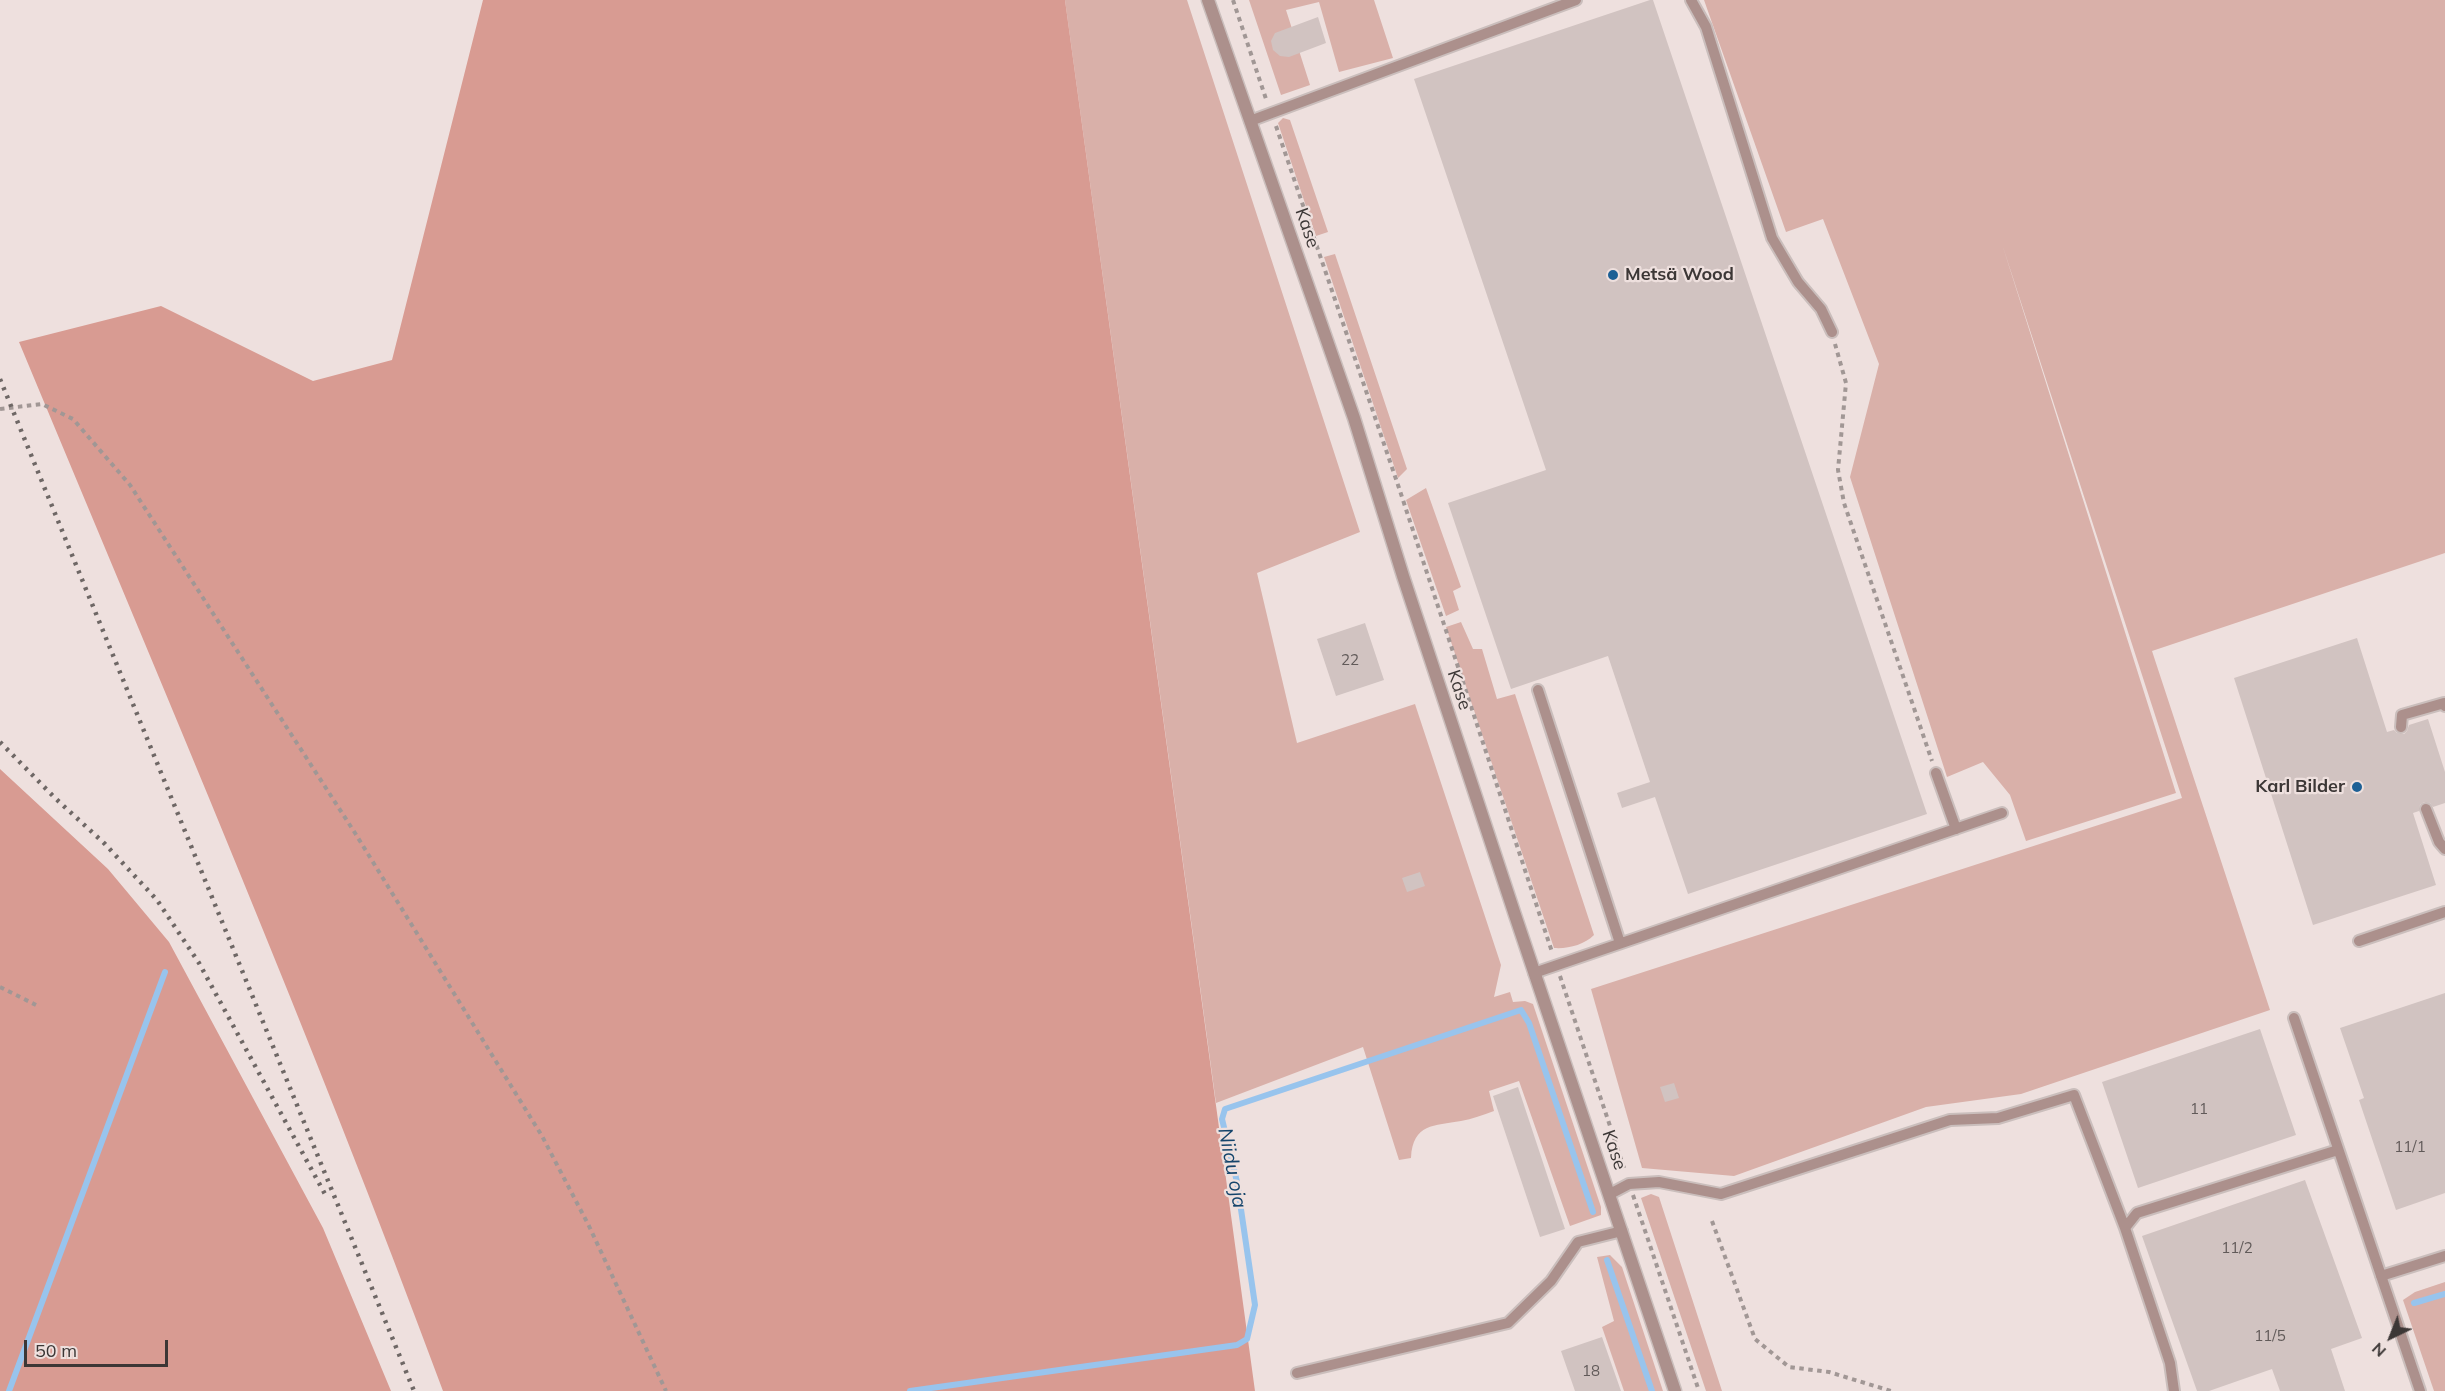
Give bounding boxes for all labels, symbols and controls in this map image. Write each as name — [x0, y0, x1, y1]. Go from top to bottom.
street label: Kase — [1290, 205, 1324, 251]
place label: Metsä Wood — [1625, 264, 1734, 286]
marker: Metsä Wood — [1606, 268, 1620, 282]
house number: 22 — [1341, 651, 1359, 669]
street label: Kase — [1442, 667, 1476, 713]
place label: Karl Bilder — [2255, 776, 2345, 798]
marker: Karl Bilder — [2350, 780, 2364, 794]
house number: 11 — [2190, 1100, 2208, 1118]
water label: Niidu oja — [1212, 1126, 1252, 1210]
street label: Kase — [1597, 1127, 1631, 1173]
house number: 11/1 — [2394, 1138, 2426, 1156]
house number: 11/2 — [2221, 1239, 2253, 1257]
north arrow — [2361, 1307, 2421, 1367]
house number: 11/5 — [2254, 1327, 2286, 1345]
scale bar — [27, 1328, 171, 1366]
text: 50 m — [35, 1339, 77, 1362]
text: N — [2367, 1339, 2390, 1362]
house number: 18 — [1582, 1362, 1600, 1380]

